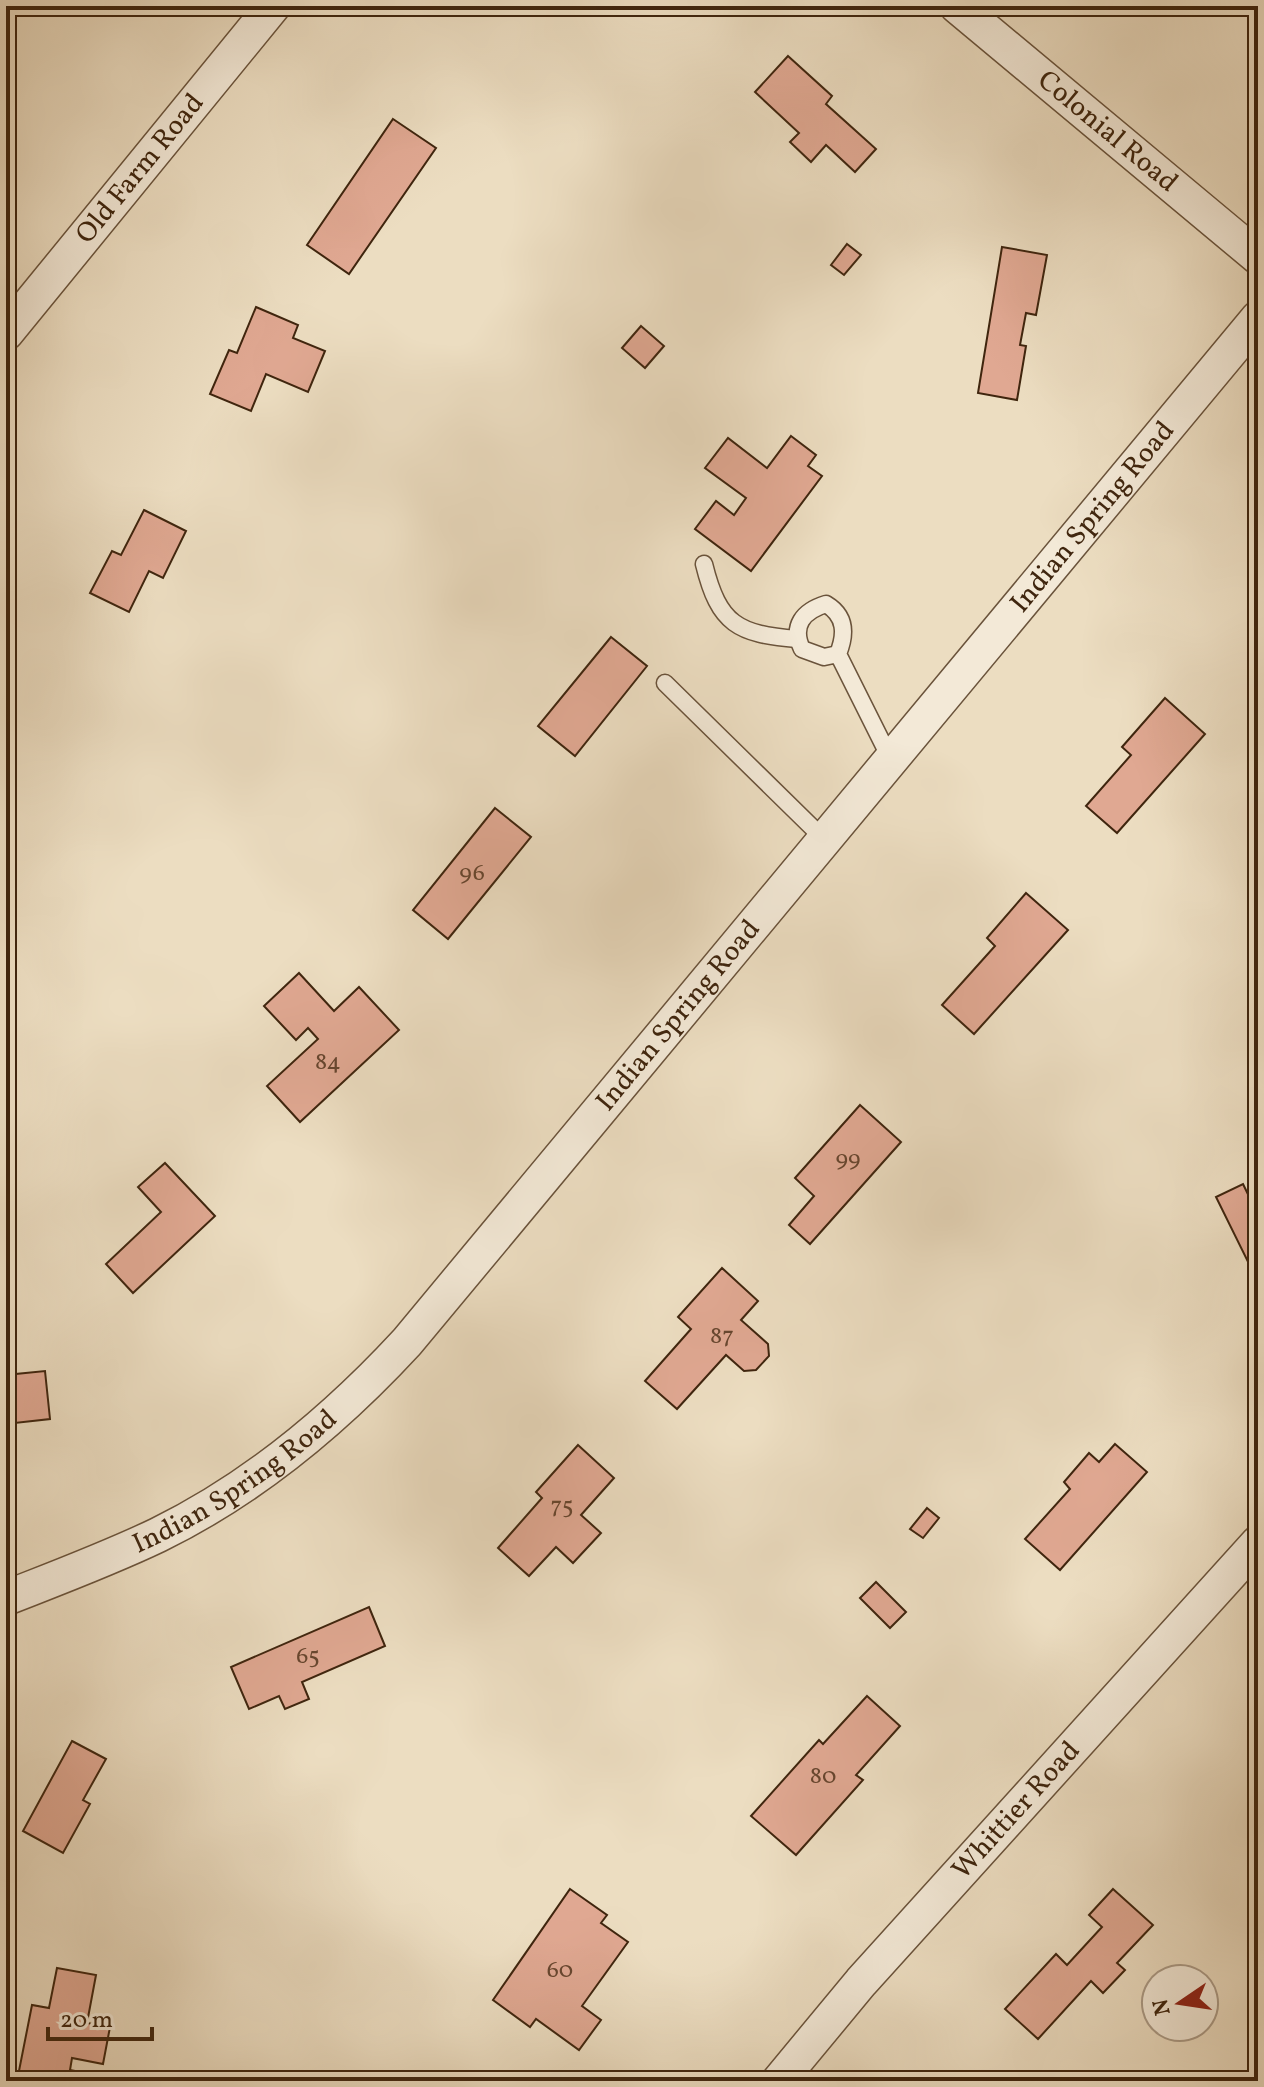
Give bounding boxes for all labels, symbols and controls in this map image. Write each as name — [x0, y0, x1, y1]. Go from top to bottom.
street label: Colonial Road — [1029, 61, 1186, 202]
street label: Old Farm Road — [67, 85, 213, 252]
street label: Indian Spring Road — [1001, 413, 1184, 621]
house number: 96 — [459, 857, 485, 891]
street label: Indian Spring Road — [587, 911, 770, 1120]
house number: 84 — [315, 1046, 341, 1080]
house number: 99 — [835, 1143, 861, 1177]
house number: 87 — [710, 1320, 734, 1354]
street label: Indian Spring Road — [126, 1401, 346, 1564]
house number: 75 — [550, 1490, 574, 1524]
house number: 65 — [296, 1640, 320, 1674]
street label: Whittier Road — [943, 1732, 1089, 1888]
house number: 80 — [810, 1760, 836, 1794]
house number: 60 — [547, 1954, 573, 1988]
north arrow — [1140, 1963, 1220, 2043]
scale bar — [48, 1991, 152, 2041]
text: N — [1146, 1996, 1180, 2018]
text: 20 m — [60, 2004, 113, 2038]

